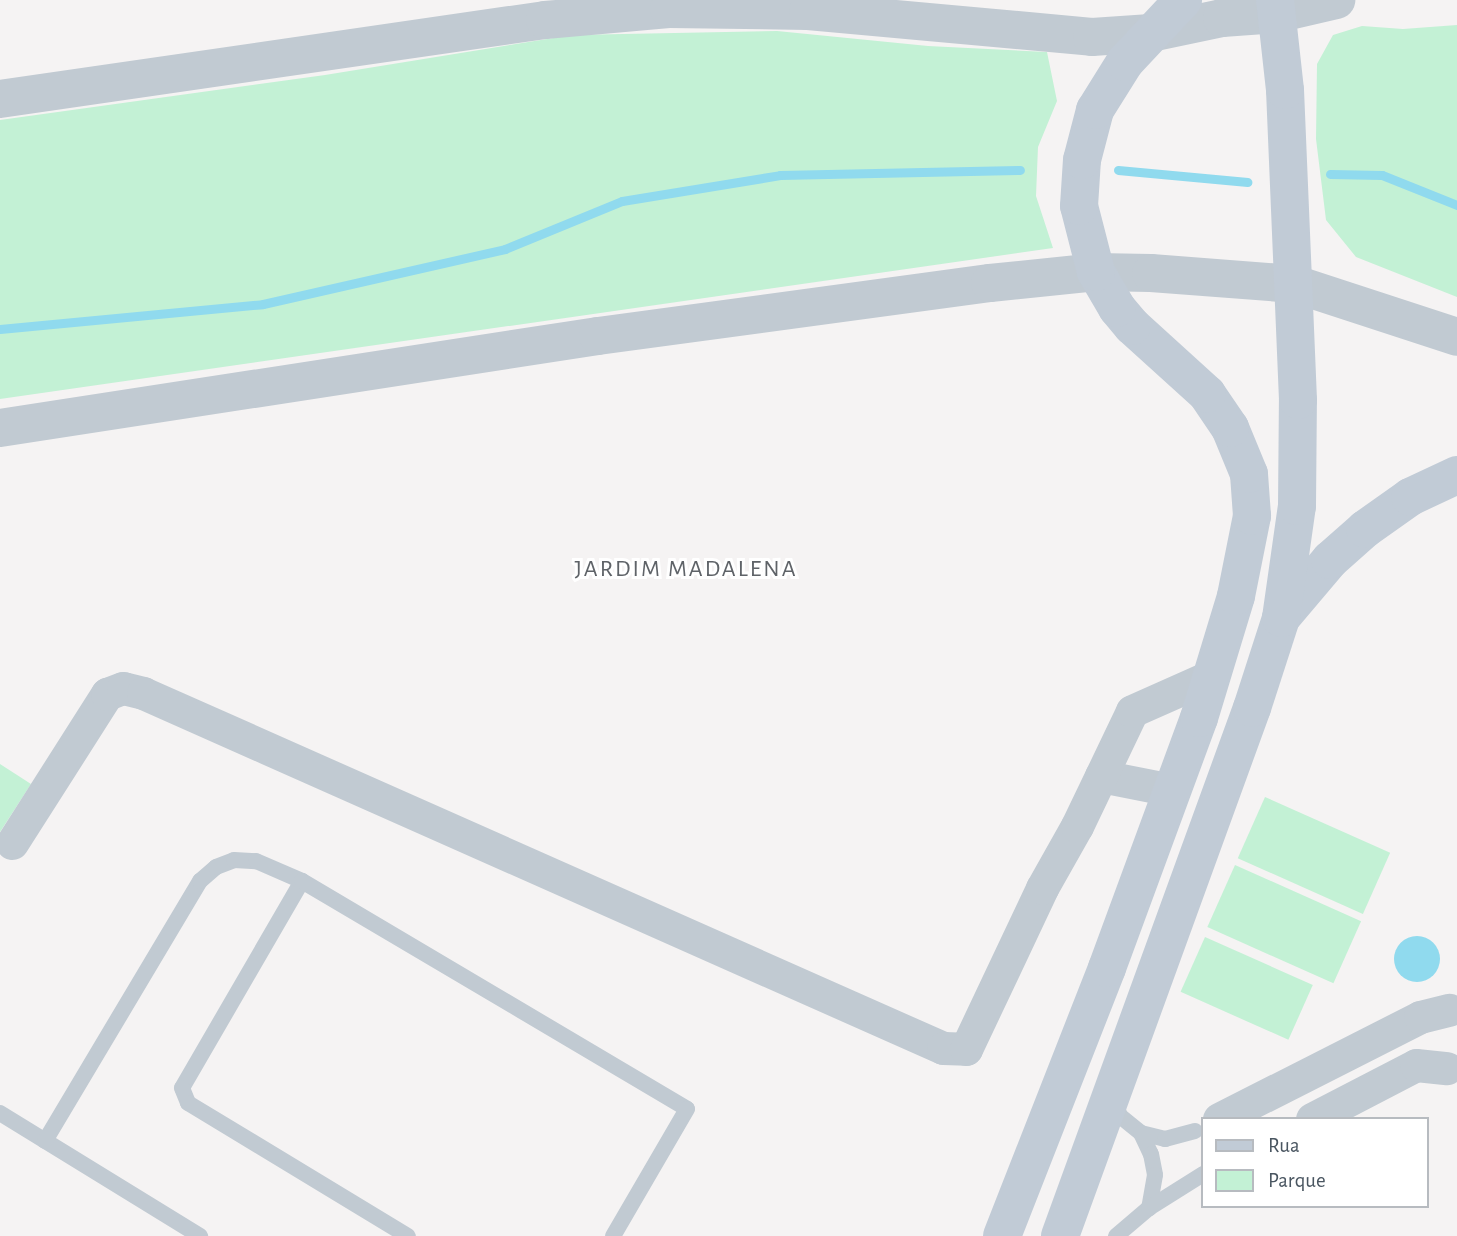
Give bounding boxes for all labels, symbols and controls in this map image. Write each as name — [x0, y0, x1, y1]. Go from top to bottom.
district label: JARDIM MADALENA — [576, 556, 796, 584]
legend — [1202, 1117, 1429, 1208]
text: Rua — [1268, 1135, 1300, 1156]
text: Parque — [1268, 1170, 1326, 1191]

